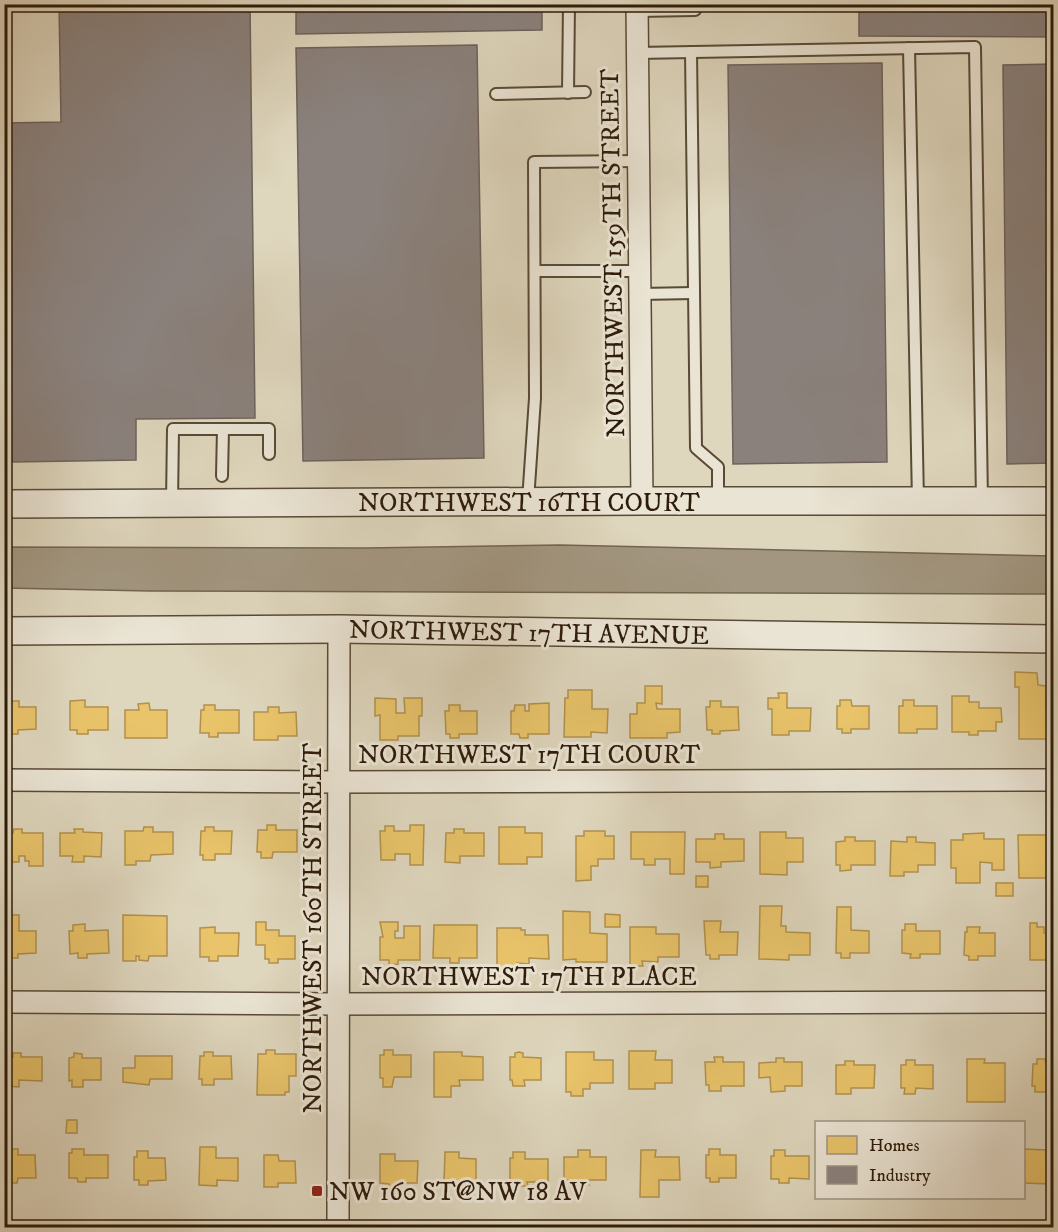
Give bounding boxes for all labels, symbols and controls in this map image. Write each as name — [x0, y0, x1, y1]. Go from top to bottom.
street label: NORTHWEST 159TH STREET — [594, 68, 633, 438]
street label: NORTHWEST 16TH COURT — [358, 487, 700, 520]
street label: NORTHWEST 17TH AVENUE — [349, 614, 709, 653]
street label: NORTHWEST 17TH COURT — [358, 739, 700, 772]
street label: NORTHWEST 160TH STREET — [297, 743, 330, 1113]
street label: NORTHWEST 17TH PLACE — [361, 961, 697, 994]
legend — [815, 1121, 1025, 1199]
text: Homes — [869, 1135, 920, 1157]
text: Industry — [869, 1165, 931, 1187]
place label: NW 160 ST@NW 18 AV — [329, 1176, 587, 1209]
marker: NW 160 ST@NW 18 AV — [310, 1184, 324, 1198]

